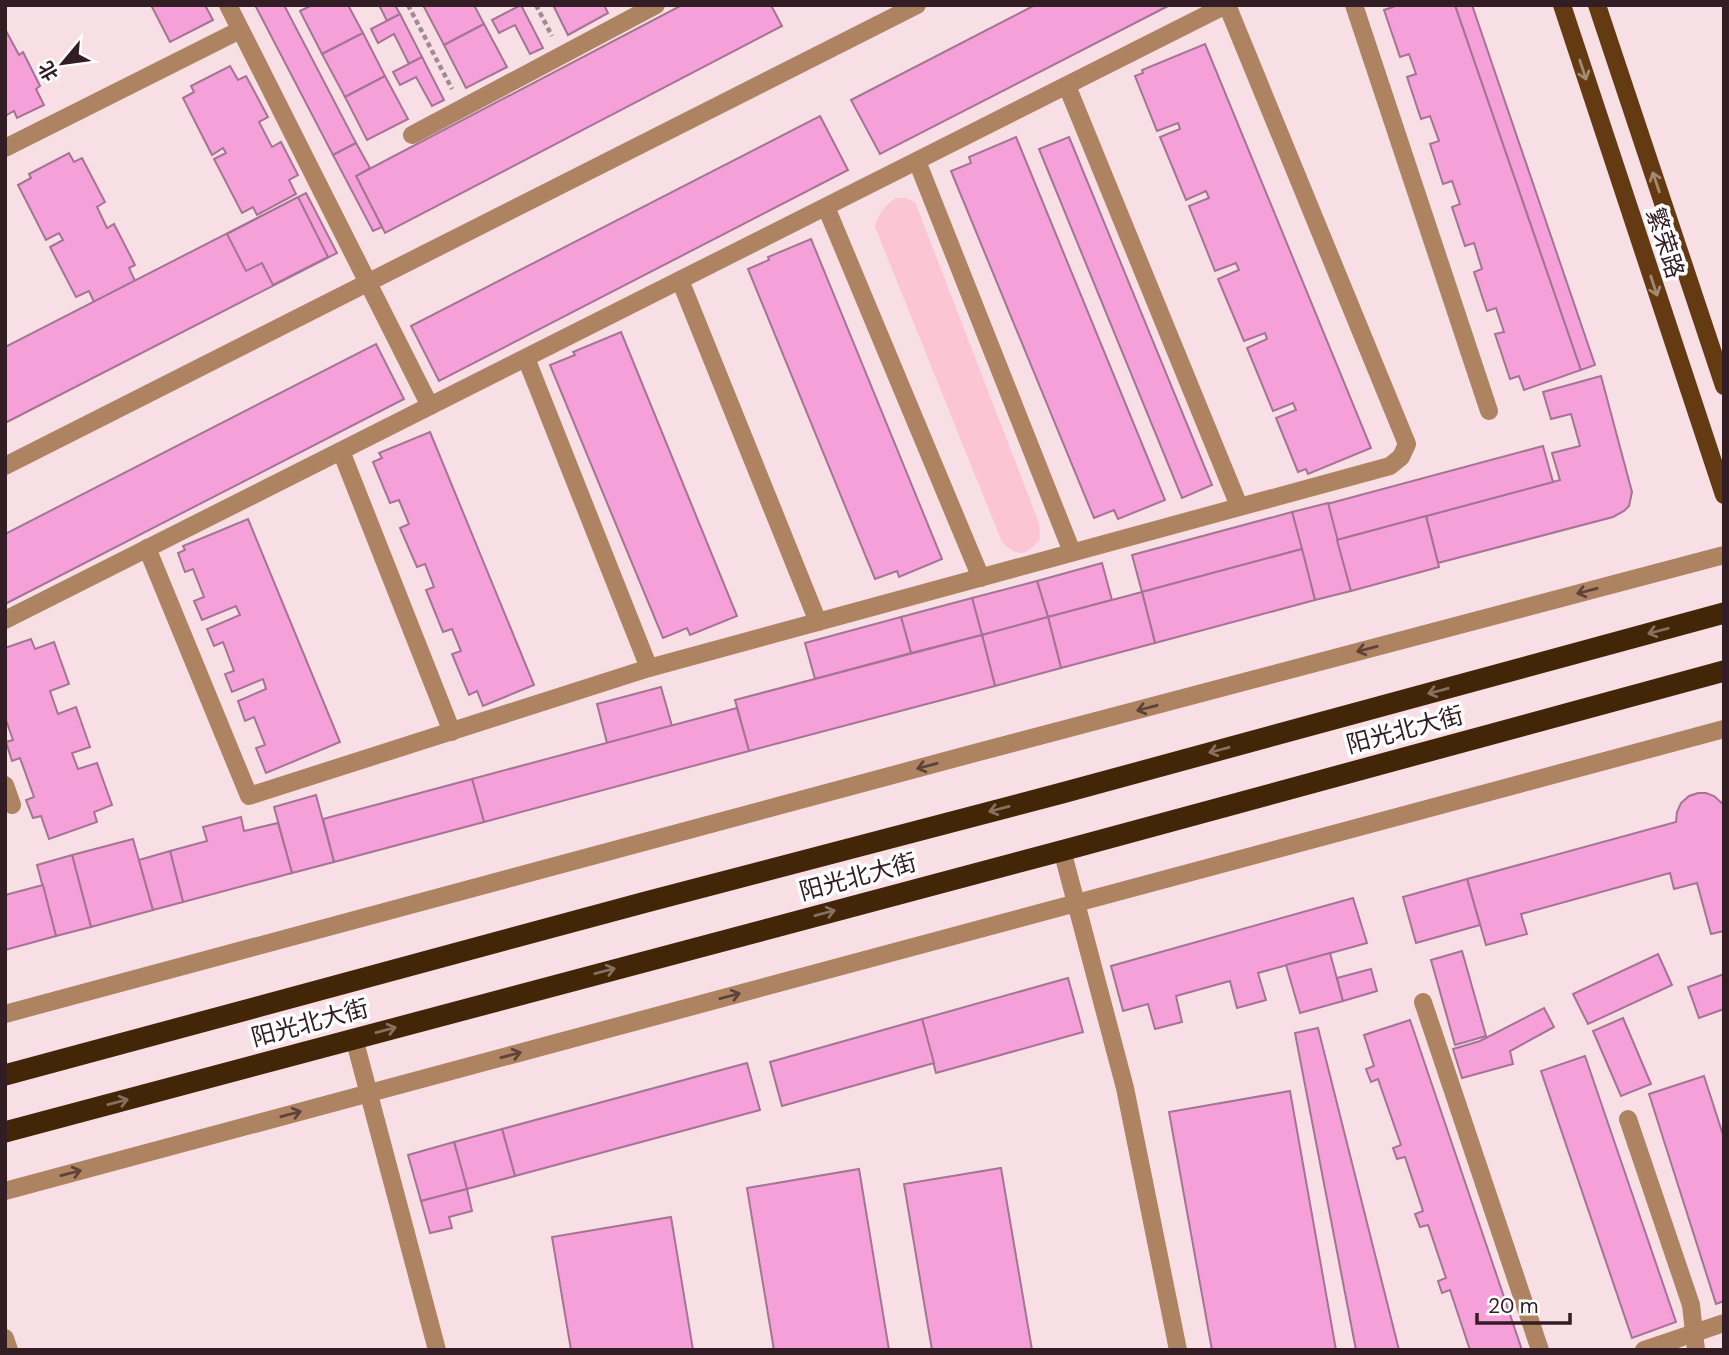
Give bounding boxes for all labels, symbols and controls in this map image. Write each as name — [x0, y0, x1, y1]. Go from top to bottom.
north arrow — [28, 28, 98, 98]
text: 北 — [33, 57, 64, 85]
one-way arrow — [1577, 59, 1590, 81]
one-way arrow — [1649, 171, 1662, 193]
street label: 繁荣路 — [1640, 204, 1691, 282]
one-way arrow — [1649, 275, 1661, 297]
one-way arrow — [1576, 585, 1599, 598]
one-way arrow — [1647, 625, 1670, 638]
one-way arrow — [1356, 644, 1378, 657]
one-way arrow — [1428, 685, 1450, 698]
street label: 阳光北大街 — [1343, 699, 1467, 760]
one-way arrow — [1136, 702, 1159, 715]
one-way arrow — [1208, 745, 1230, 758]
one-way arrow — [916, 760, 939, 773]
one-way arrow — [988, 804, 1010, 817]
street label: 阳光北大街 — [796, 846, 920, 907]
one-way arrow — [813, 906, 836, 919]
one-way arrow — [593, 964, 616, 977]
one-way arrow — [718, 989, 741, 1002]
street label: 阳光北大街 — [248, 992, 372, 1053]
one-way arrow — [374, 1023, 396, 1036]
one-way arrow — [499, 1048, 521, 1061]
one-way arrow — [107, 1095, 129, 1108]
one-way arrow — [280, 1107, 302, 1120]
one-way arrow — [60, 1166, 82, 1179]
scale bar — [1477, 1282, 1570, 1326]
text: 20 m — [1488, 1292, 1539, 1320]

